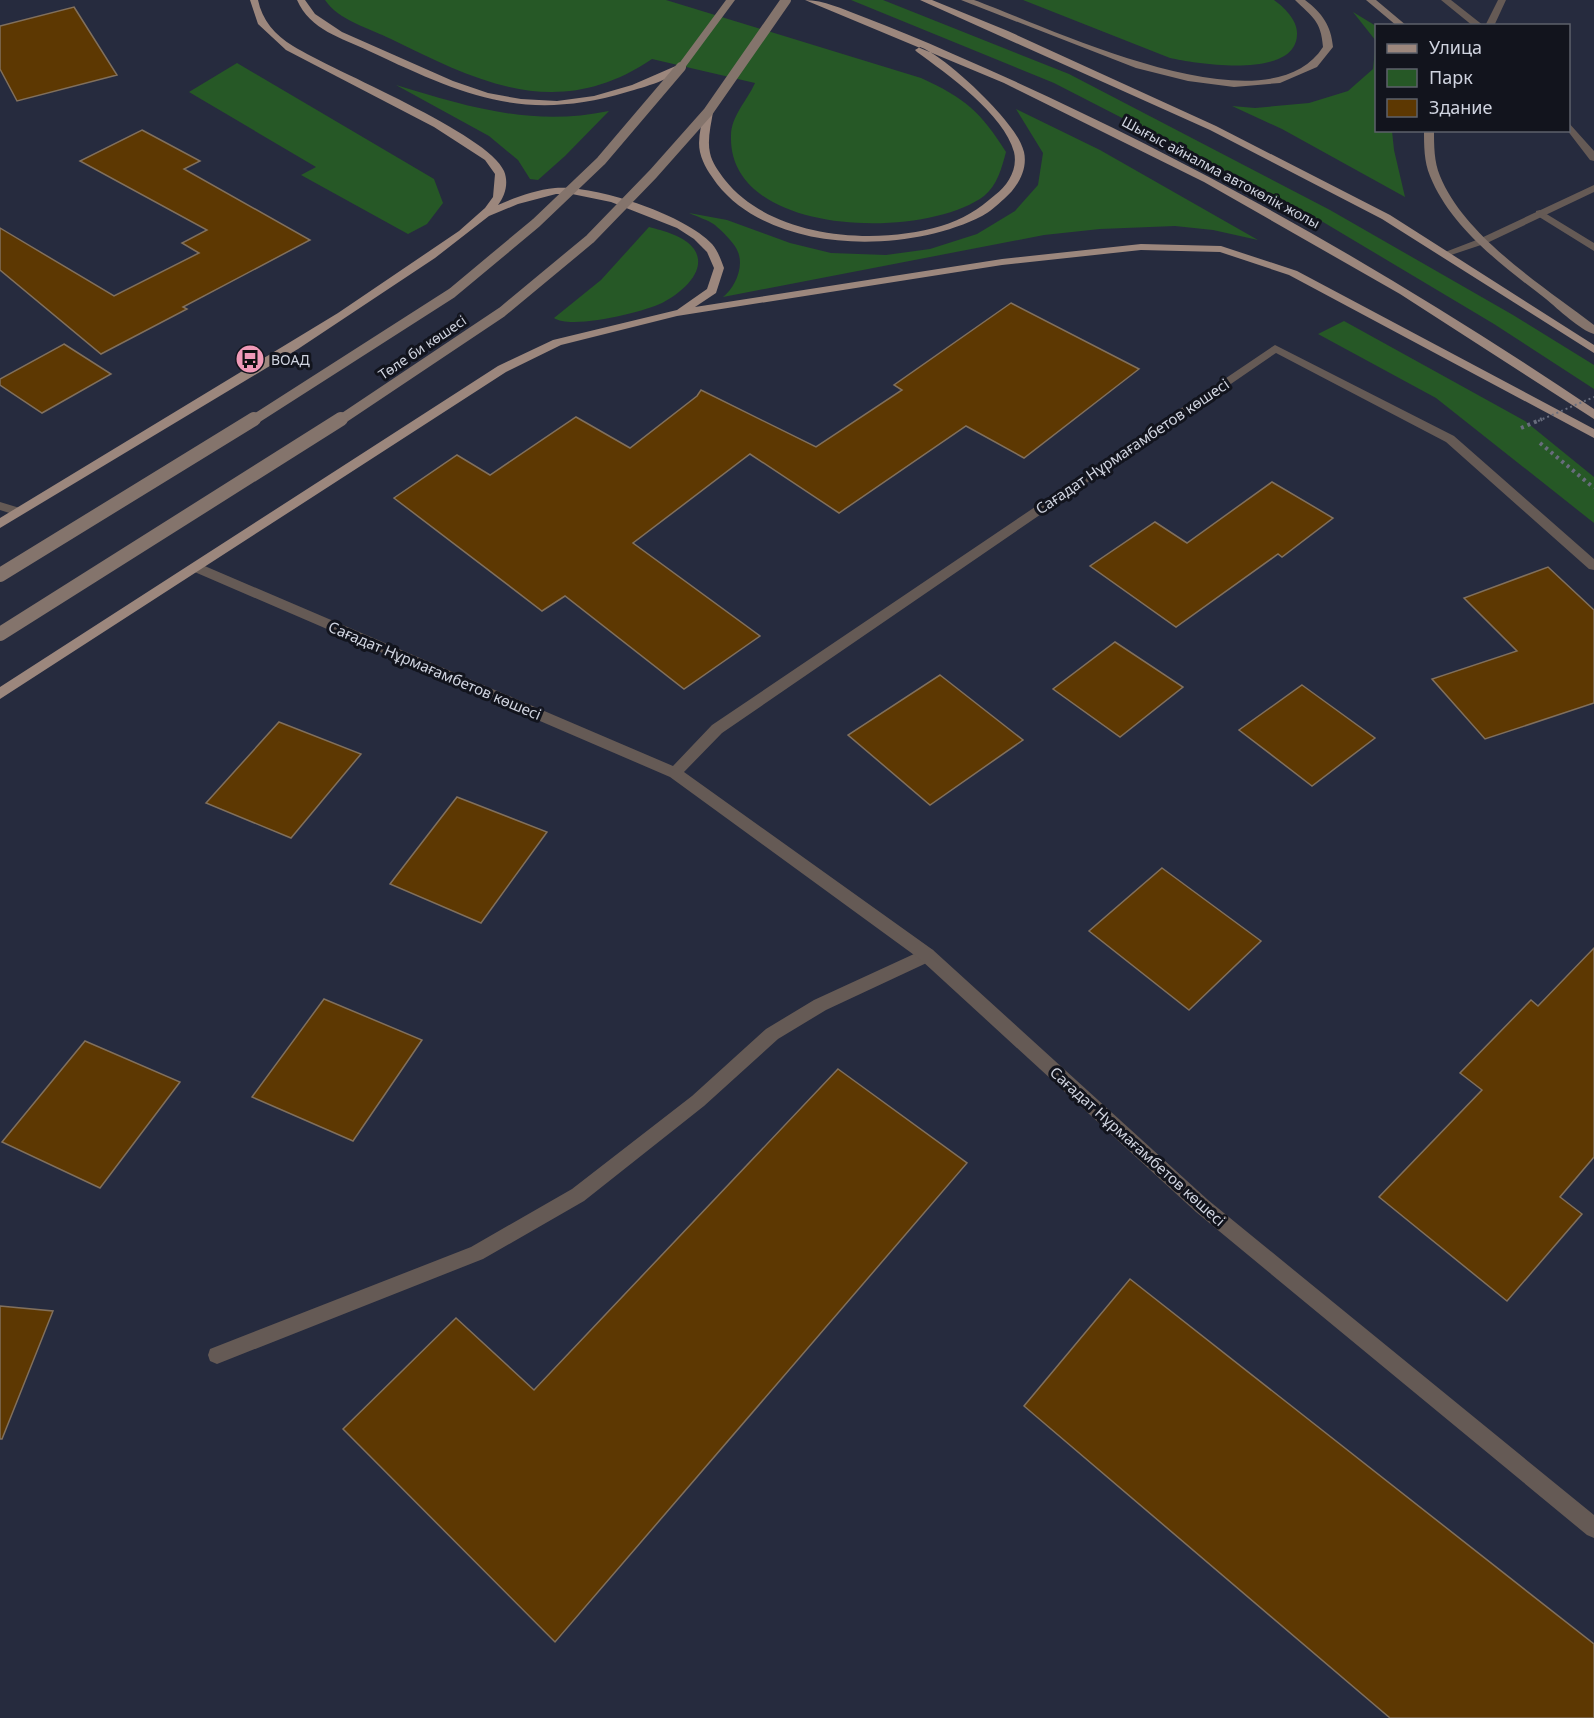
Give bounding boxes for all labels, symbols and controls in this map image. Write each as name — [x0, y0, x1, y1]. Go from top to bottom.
legend — [1375, 24, 1570, 132]
text: Улица — [1429, 35, 1482, 59]
text: Парк — [1429, 65, 1473, 89]
text: Здание — [1429, 95, 1493, 119]
street label: Шығыс айналма автокөлік жолы — [1119, 112, 1323, 232]
street label: Төле би көшесі — [374, 311, 470, 383]
bus stop icon: ВОАД — [234, 343, 266, 375]
place label: ВОАД — [271, 350, 310, 369]
street label: Сағадат Нұрмағамбетов көшесі — [1031, 374, 1233, 518]
street label: Сағадат Нұрмағамбетов көшесі — [326, 616, 544, 724]
street label: Сағадат Нұрмағамбетов көшесі — [1046, 1062, 1230, 1230]

